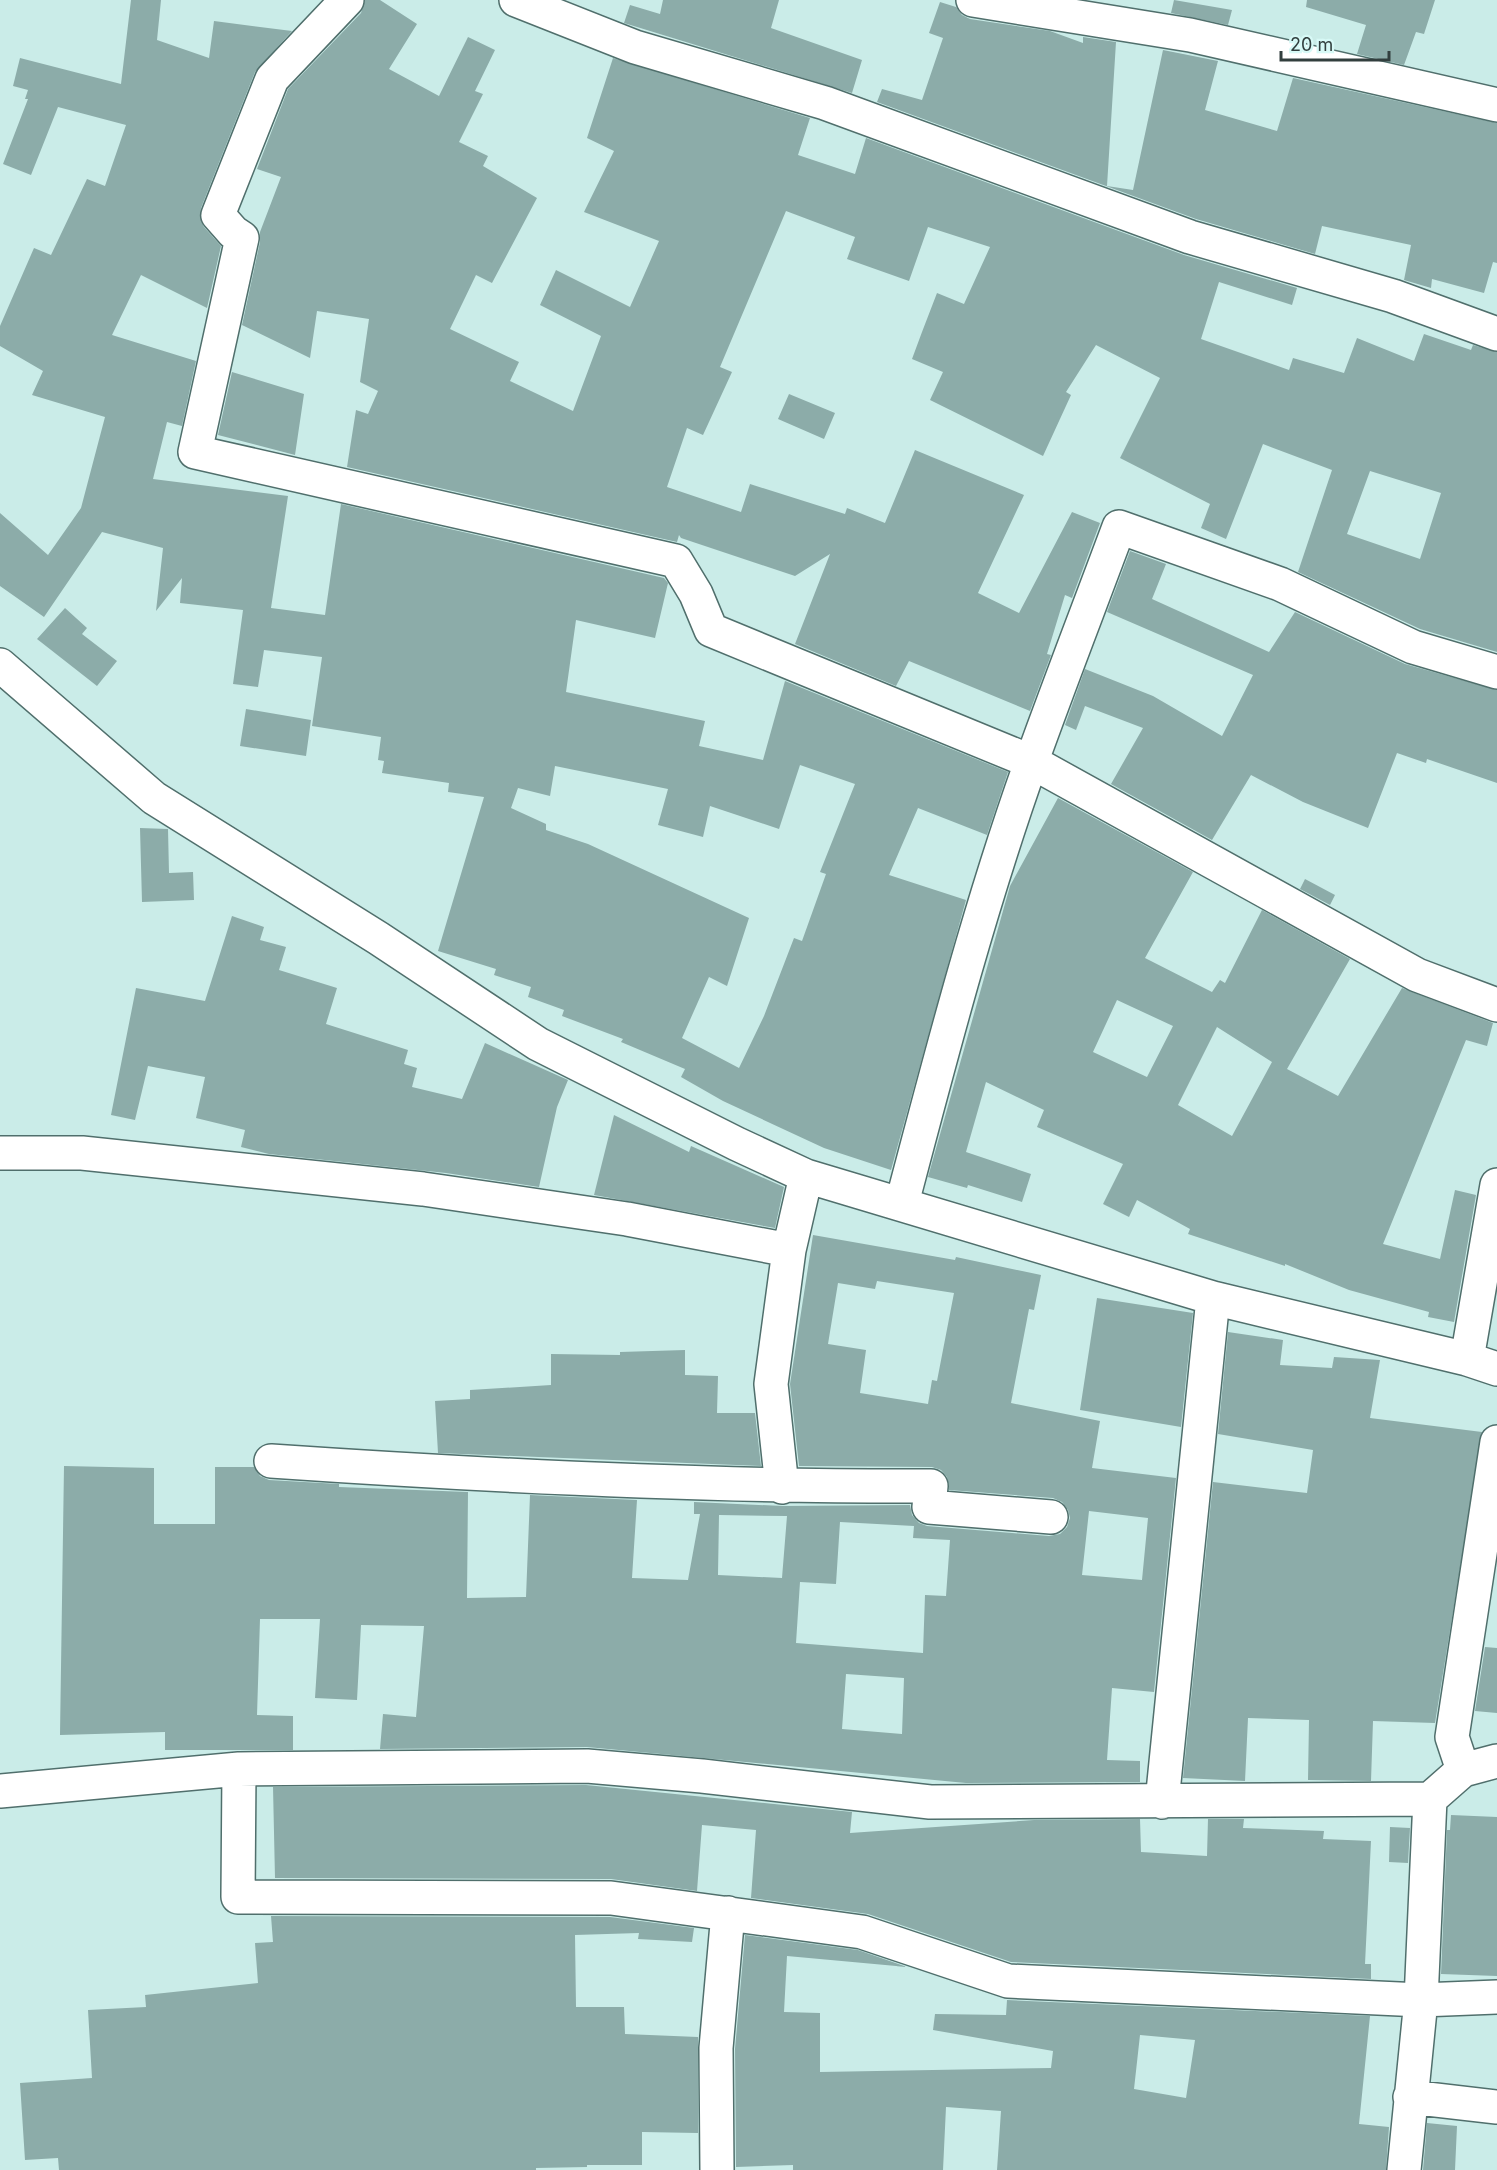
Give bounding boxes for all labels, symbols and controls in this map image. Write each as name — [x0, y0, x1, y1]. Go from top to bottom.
scale bar — [1281, 24, 1389, 62]
text: 20 m — [1290, 34, 1333, 55]

